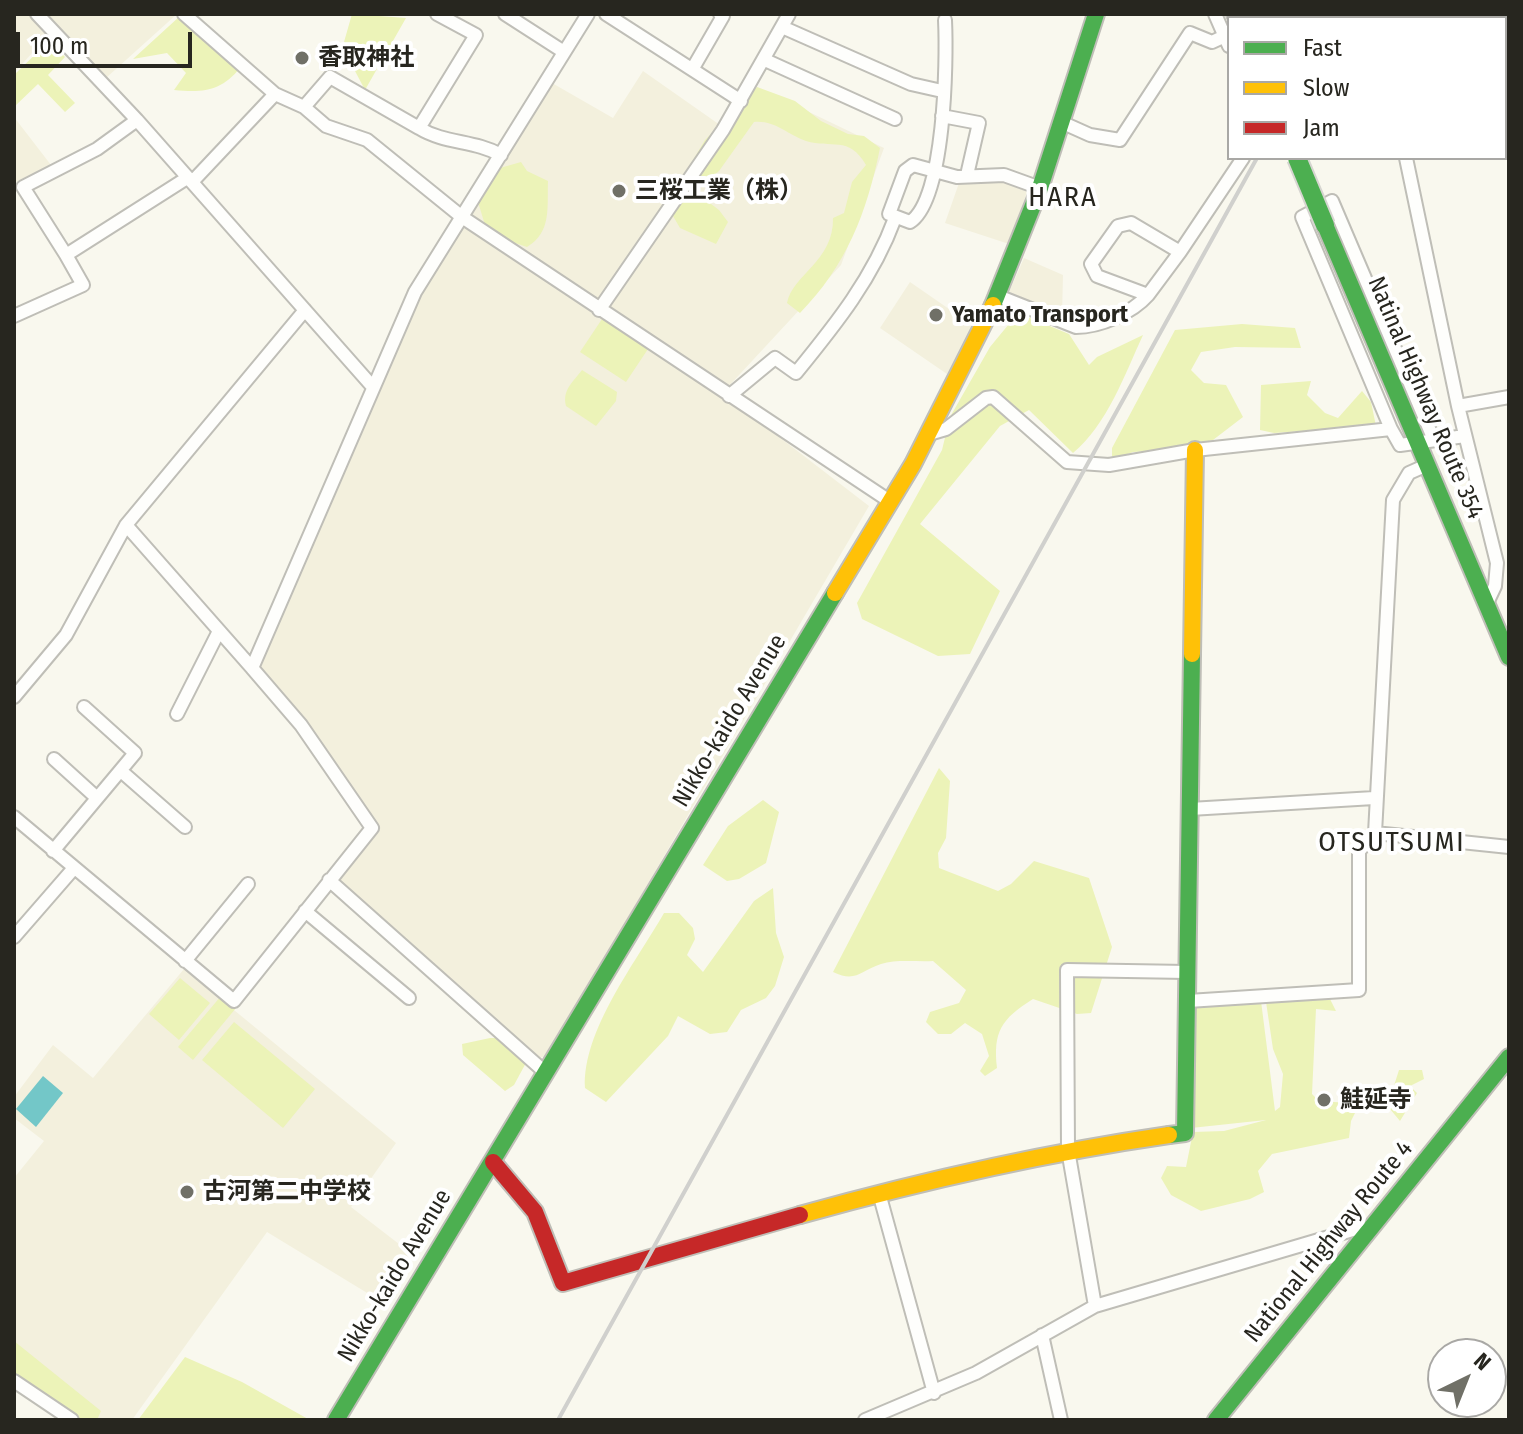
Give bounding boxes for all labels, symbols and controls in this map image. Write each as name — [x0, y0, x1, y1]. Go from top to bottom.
scale bar — [20, 16, 196, 66]
legend — [1227, 16, 1507, 160]
text: 100 m — [30, 32, 88, 60]
text: Fast — [1303, 34, 1342, 62]
place label: 香取神社 — [318, 44, 414, 72]
marker: 香取神社 — [293, 49, 311, 67]
text: Slow — [1303, 74, 1349, 102]
text: Jam — [1303, 114, 1340, 142]
place label: 三桜工業（株） — [635, 177, 803, 205]
district label: HARA — [1028, 181, 1098, 215]
marker: 三桜工業（株） — [610, 182, 628, 200]
street label: Natinal Highway Route 354 — [1361, 273, 1489, 523]
place label: Yamato Transport — [952, 301, 1128, 329]
marker: Yamato Transport — [927, 306, 945, 324]
street label: Nikko-kaido Avenue — [667, 630, 793, 812]
district label: OTSUTSUMI — [1318, 826, 1466, 860]
place label: 鮭延寺 — [1340, 1086, 1412, 1114]
marker: 鮭延寺 — [1315, 1091, 1333, 1109]
street label: National Highway Route 4 — [1239, 1135, 1419, 1349]
place label: 古河第二中学校 — [203, 1178, 371, 1206]
marker: 古河第二中学校 — [178, 1183, 196, 1201]
street label: Nikko-kaido Avenue — [332, 1185, 458, 1367]
north arrow — [1427, 1338, 1507, 1418]
text: N — [1468, 1347, 1496, 1376]

